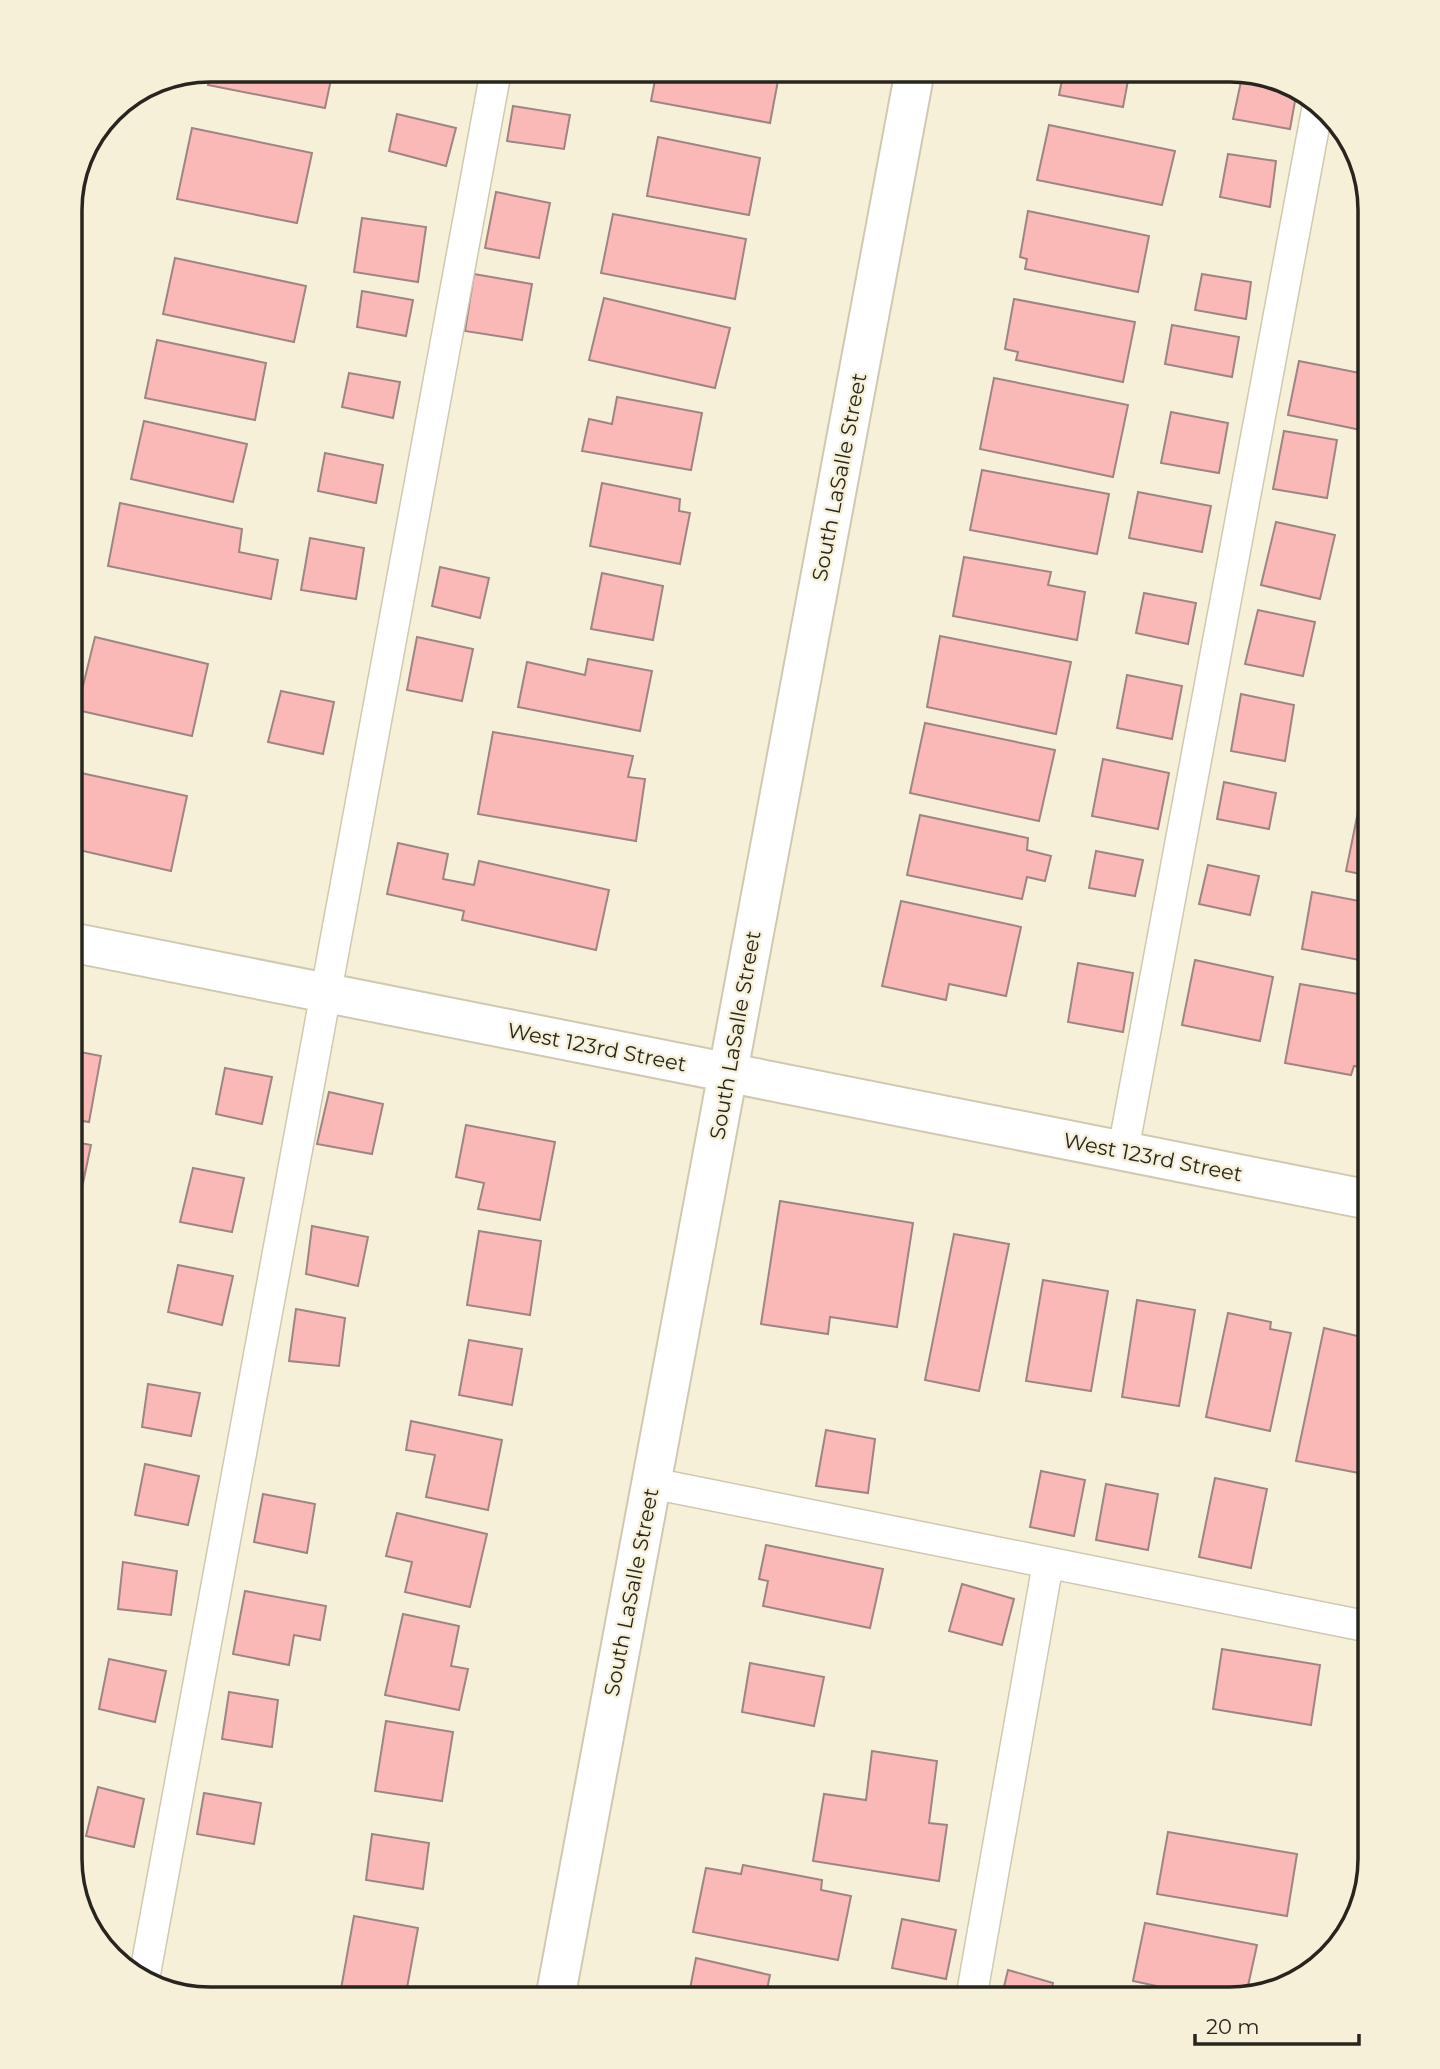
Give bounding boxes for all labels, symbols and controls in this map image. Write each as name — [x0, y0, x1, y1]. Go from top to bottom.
street label: South LaSalle Street — [807, 371, 871, 583]
street label: South LaSalle Street — [704, 929, 766, 1141]
street label: West 123rd Street — [505, 1017, 689, 1077]
street label: West 123rd Street — [1061, 1127, 1245, 1187]
street label: South LaSalle Street — [599, 1486, 663, 1698]
scale bar — [1195, 2002, 1360, 2046]
text: 20 m — [1206, 2014, 1260, 2039]

